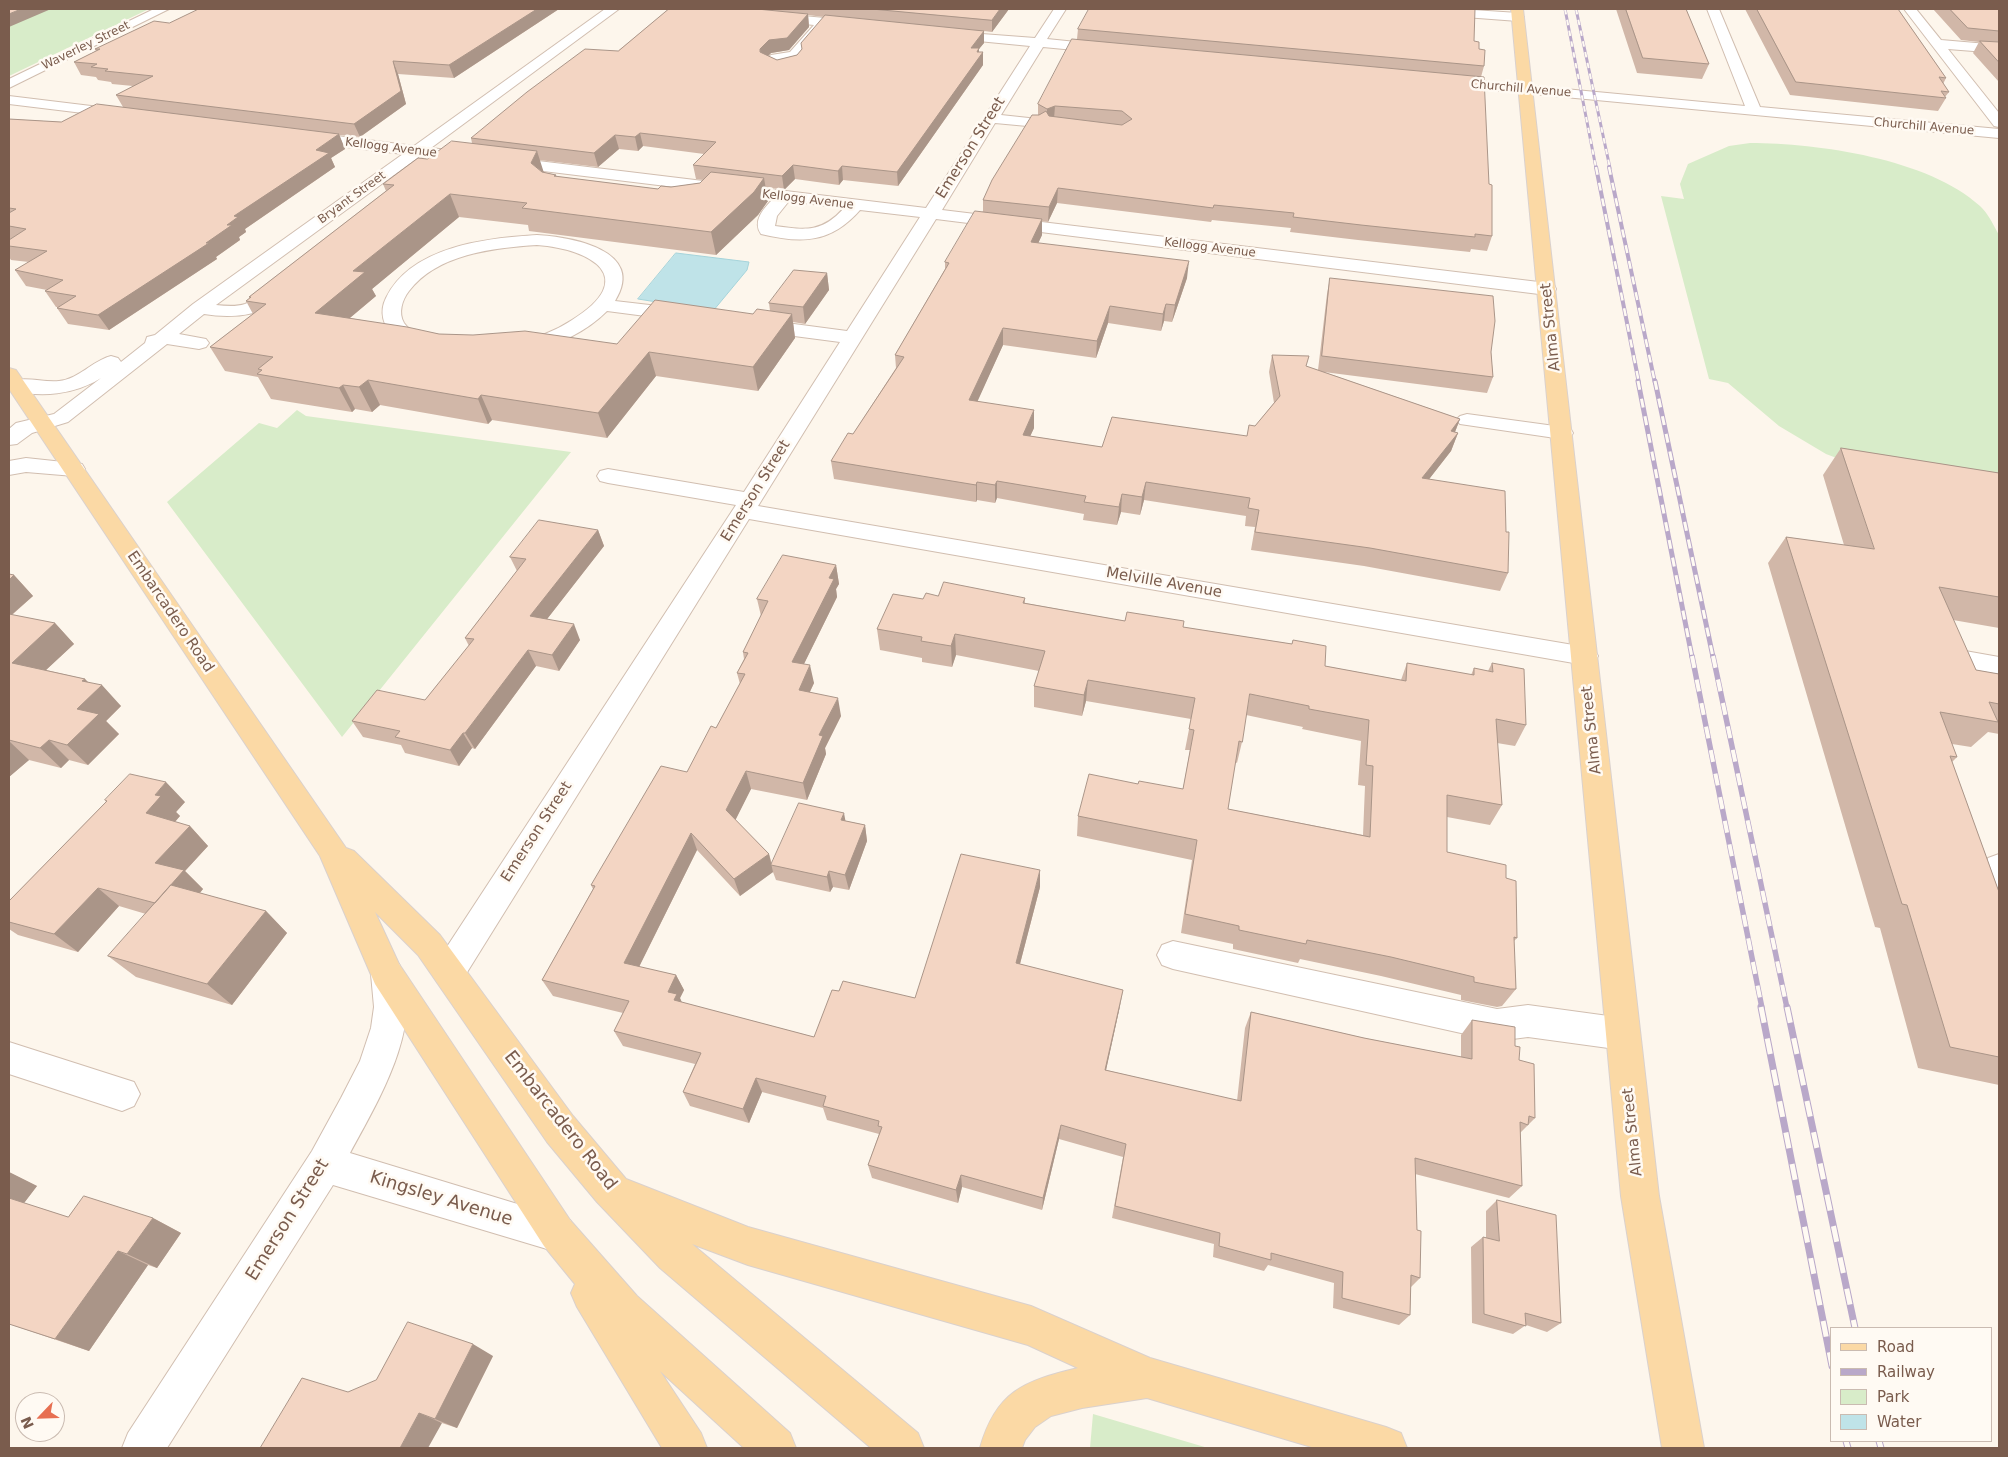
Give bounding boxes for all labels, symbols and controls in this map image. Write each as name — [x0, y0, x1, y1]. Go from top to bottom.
street label: Waverley Street — [40, 18, 132, 74]
street label: Churchill Avenue — [1470, 77, 1572, 101]
street label: Emerson Street — [933, 94, 1009, 202]
street label: Churchill Avenue — [1873, 115, 1975, 139]
street label: Kellogg Avenue — [344, 135, 438, 161]
street label: Bryant Street — [315, 169, 389, 227]
street label: Kellogg Avenue — [761, 187, 855, 213]
street label: Kellogg Avenue — [1163, 235, 1257, 261]
street label: Alma Street — [1537, 282, 1565, 372]
street label: Emerson Street — [718, 437, 794, 545]
street label: Embarcadero Road — [123, 548, 217, 676]
street label: Melville Avenue — [1105, 564, 1223, 602]
street label: Alma Street — [1578, 685, 1606, 775]
street label: Emerson Street — [498, 778, 576, 886]
street label: Embarcadero Road — [499, 1047, 621, 1195]
street label: Alma Street — [1619, 1087, 1647, 1177]
street label: Emerson Street — [242, 1155, 334, 1285]
street label: Kingsley Avenue — [367, 1167, 515, 1231]
legend — [1830, 1327, 1993, 1442]
text: Road — [1877, 1338, 1915, 1356]
text: Railway — [1877, 1363, 1935, 1381]
text: Park — [1877, 1388, 1909, 1406]
north arrow — [15, 1392, 65, 1442]
text: Water — [1877, 1413, 1921, 1431]
text: N — [18, 1414, 37, 1431]

